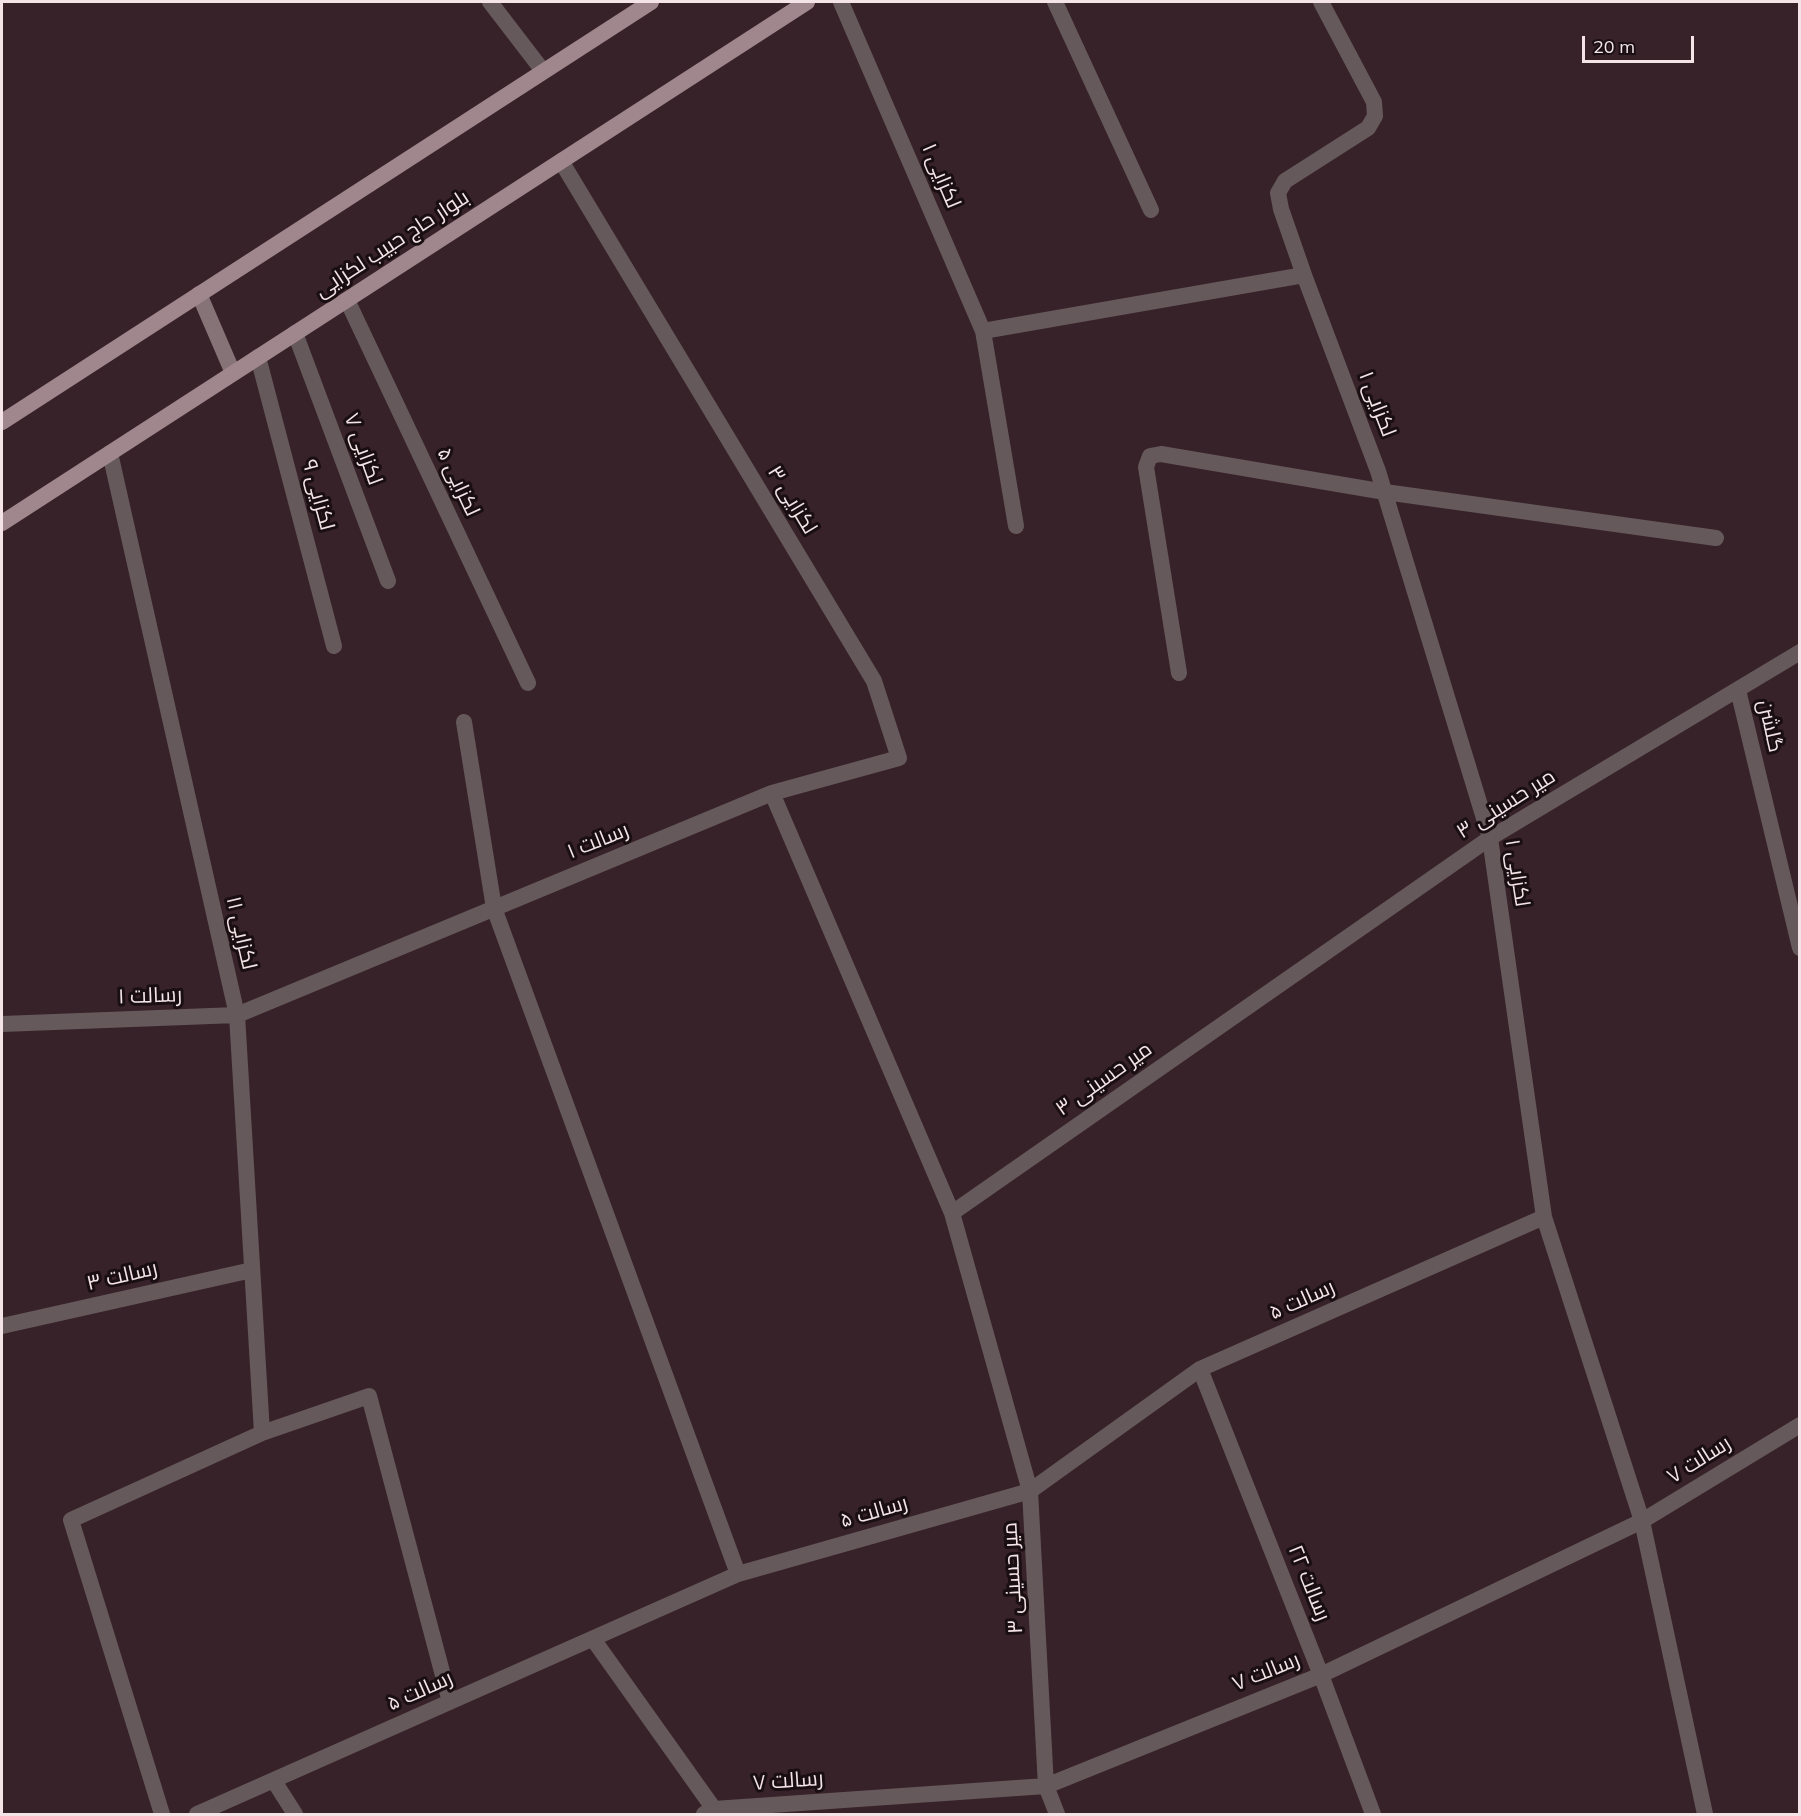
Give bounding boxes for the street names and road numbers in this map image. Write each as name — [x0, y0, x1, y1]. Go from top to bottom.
street label: لکزایی ۱ — [916, 140, 966, 212]
street label: بلوار حاج حبیب لکزايی — [310, 185, 474, 303]
street label: لکزایی ۱ — [1353, 368, 1401, 440]
street label: لکزایی ۷ — [338, 410, 388, 488]
street label: لکزایی ۵ — [431, 444, 485, 520]
street label: لکزایی ۹ — [296, 457, 340, 533]
street label: لکزایی ۳ — [762, 461, 822, 539]
street label: گلشن — [1752, 697, 1788, 755]
street label: میر حسینی ۳ — [1452, 764, 1560, 844]
street label: رسالت ۱ — [564, 817, 632, 865]
street label: لکزایی ۱ — [1499, 838, 1535, 908]
street label: لکزایی ۱۱ — [220, 894, 262, 972]
street label: رسالت ۱ — [118, 982, 182, 1010]
street label: میر حسینی ۳ — [1051, 1037, 1157, 1121]
street label: رسالت ۳ — [84, 1256, 160, 1296]
street label: رسالت ۵ — [1265, 1274, 1339, 1326]
street label: رسالت ۷ — [1662, 1431, 1736, 1489]
street label: رسالت ۵ — [837, 1490, 911, 1534]
street label: میر حسینی ۳ — [997, 1522, 1029, 1634]
street label: رسالت ۲۲ — [1282, 1541, 1336, 1625]
street label: رسالت ۷ — [1229, 1647, 1303, 1697]
street label: رسالت ۵ — [383, 1665, 457, 1717]
street label: رسالت ۷ — [752, 1766, 824, 1796]

